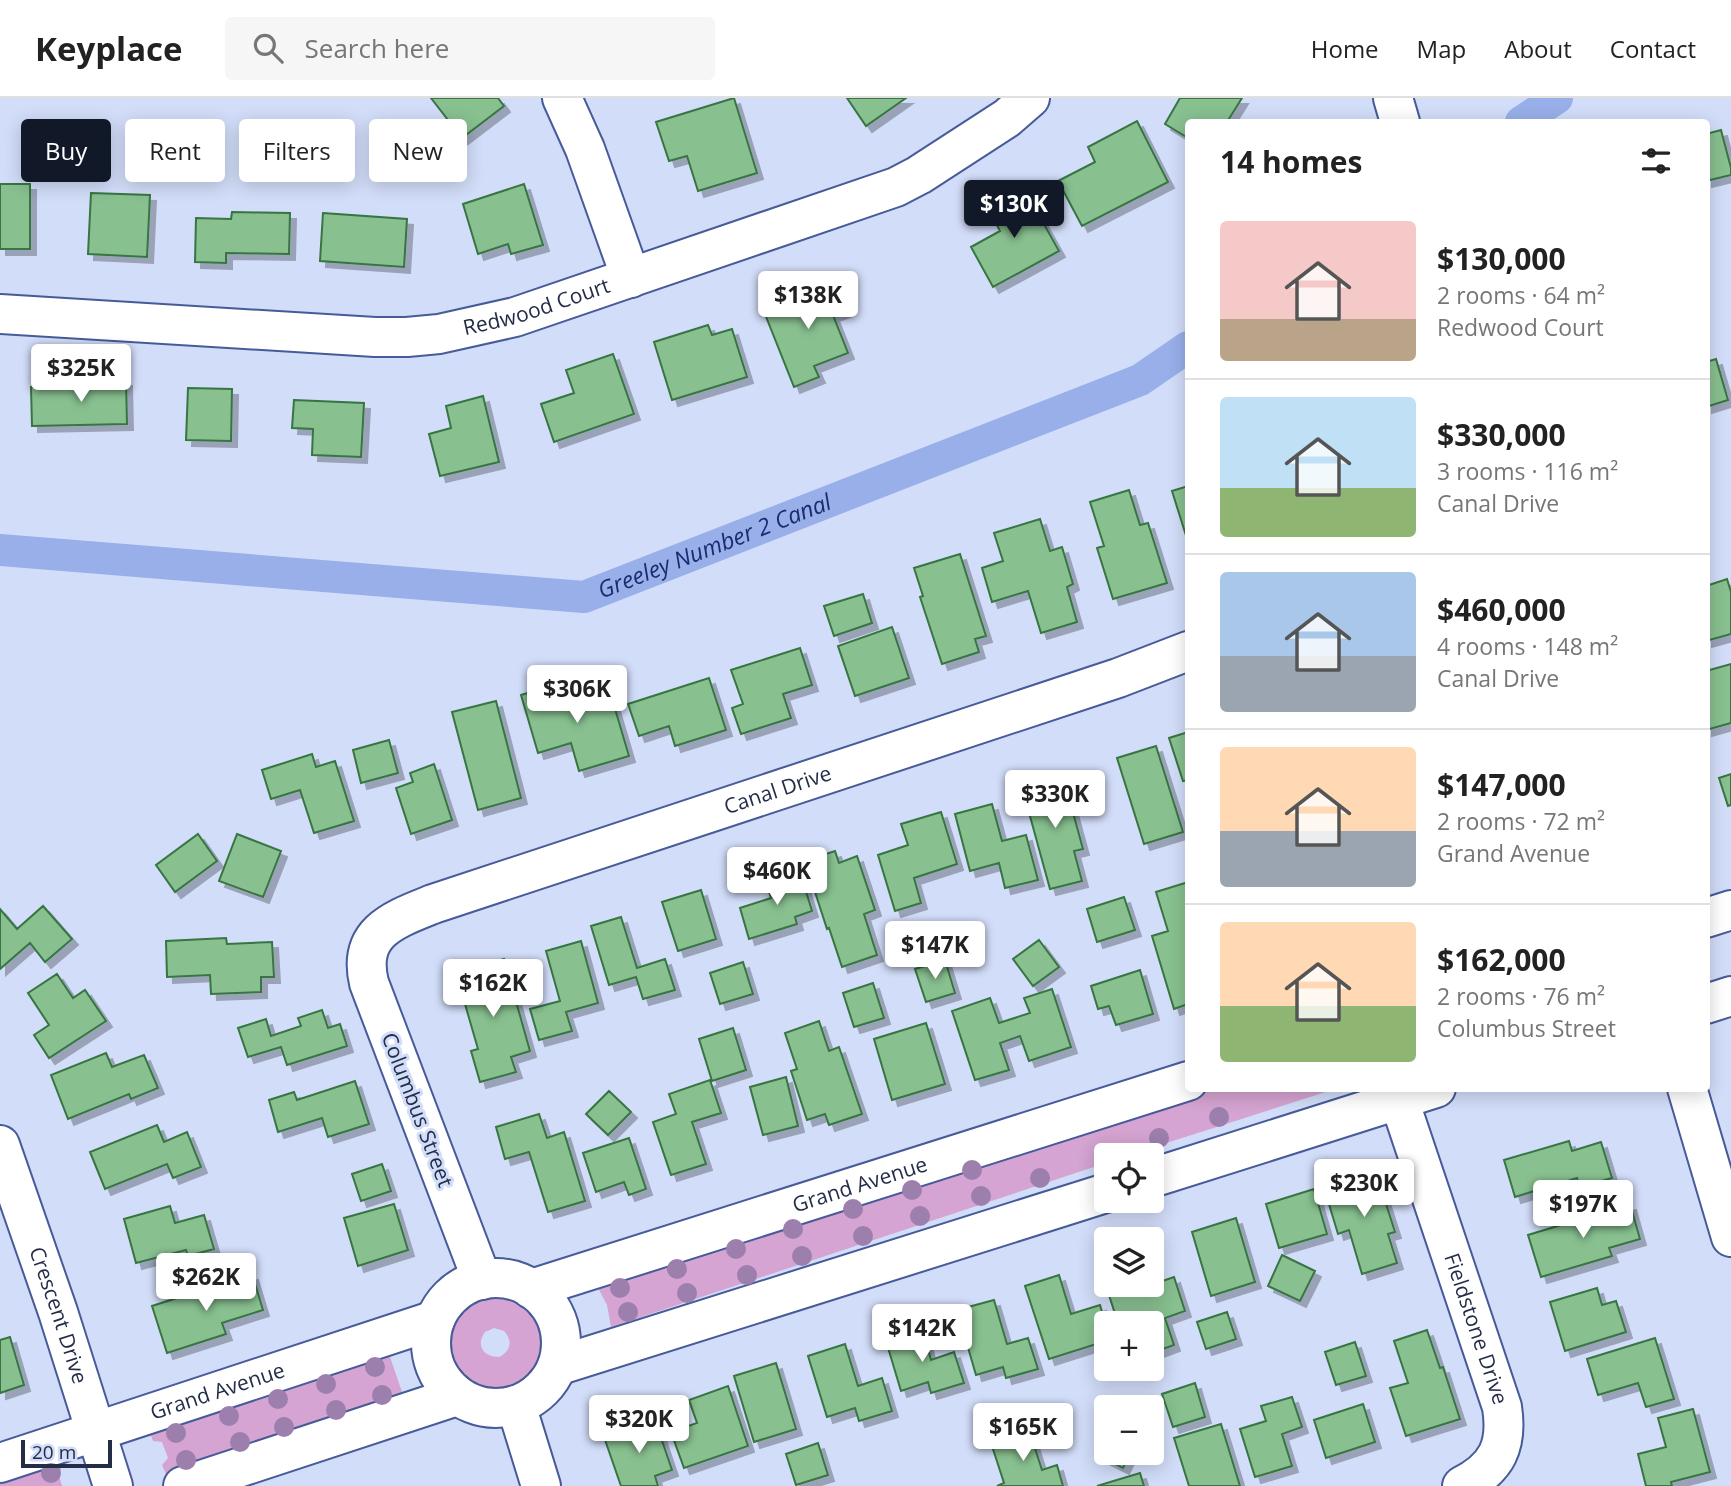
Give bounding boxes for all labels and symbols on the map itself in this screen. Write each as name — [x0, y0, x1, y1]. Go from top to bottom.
pin: $130K — [965, 180, 1063, 240]
street label: Redwood Court — [460, 271, 613, 341]
pin: $138K — [759, 272, 857, 331]
pin: $325K — [32, 344, 130, 404]
water label: Greeley Number 2 Canal — [593, 485, 837, 605]
pin: $306K — [528, 666, 626, 725]
street label: Canal Drive — [720, 759, 835, 820]
pin: $330K — [1006, 770, 1104, 830]
pin: $460K — [728, 848, 826, 907]
pin: $147K — [886, 922, 984, 981]
pin: $162K — [444, 960, 542, 1019]
street label: Columbus Street — [376, 1028, 460, 1191]
street label: Grand Avenue — [789, 1149, 931, 1218]
pin: $230K — [1315, 1160, 1413, 1219]
pin: $197K — [1534, 1180, 1632, 1240]
street label: Crescent Drive — [23, 1243, 95, 1387]
street label: Fieldstone Drive — [1438, 1249, 1515, 1408]
pin: $262K — [157, 1254, 255, 1313]
pin: $142K — [873, 1304, 971, 1364]
street label: Grand Avenue — [146, 1355, 288, 1426]
pin: $320K — [590, 1396, 688, 1455]
pin: $165K — [974, 1404, 1072, 1463]
scale bar — [21, 1437, 112, 1469]

